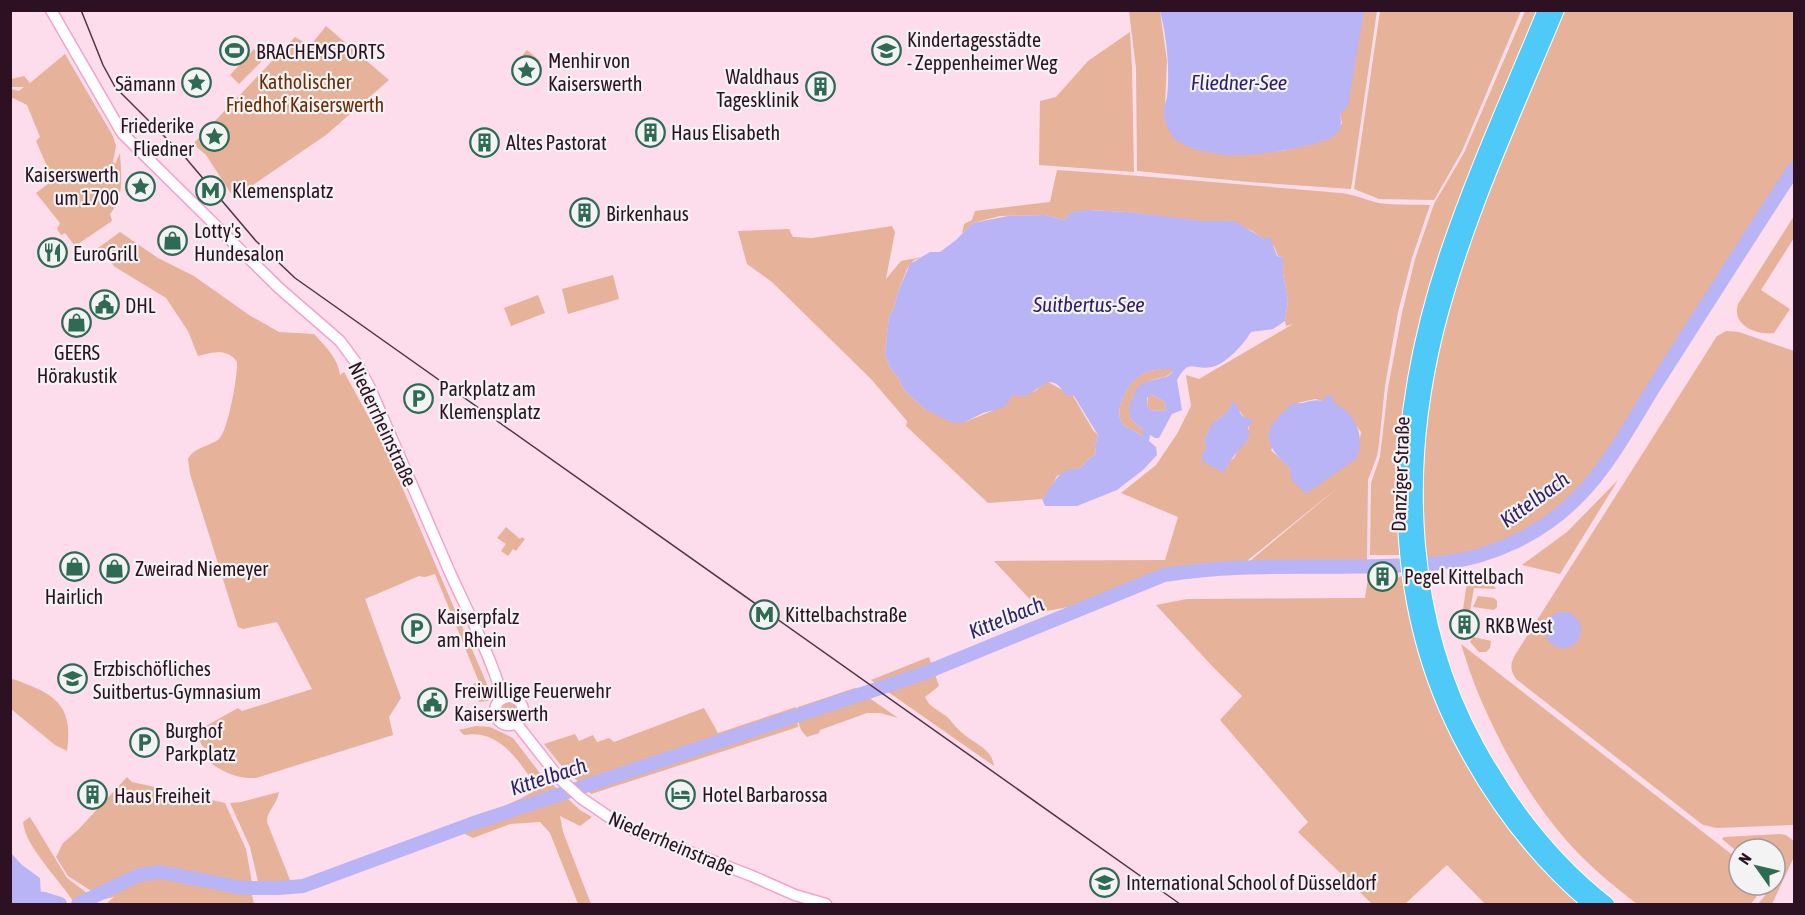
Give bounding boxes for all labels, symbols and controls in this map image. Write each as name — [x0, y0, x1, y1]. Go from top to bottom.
place label: Kindertagesstädte - Zeppenheimer Weg — [907, 28, 1058, 74]
school or university icon: Kindertagesstädte - Zeppenheimer Weg — [870, 34, 902, 66]
sports icon: BRACHEMSPORTS — [219, 35, 251, 67]
place label: BRACHEMSPORTS — [256, 40, 385, 63]
place label: Menhir von Kaiserswerth — [548, 49, 642, 95]
place icon: Menhir von Kaiserswerth — [511, 55, 543, 87]
place label: Waldhaus Tagesklinik — [716, 65, 799, 111]
place icon: Sämann — [181, 67, 213, 99]
park label: Katholischer Friedhof Kaiserswerth — [226, 70, 384, 116]
water label: Fliedner-See — [1191, 70, 1287, 94]
building icon: Waldhaus Tagesklinik — [804, 71, 836, 103]
place label: Sämann — [115, 72, 176, 95]
place label: Friederike Fliedner — [120, 114, 195, 160]
building icon: Haus Elisabeth — [634, 116, 666, 148]
place icon: Friederike Fliedner — [199, 121, 231, 153]
place label: Haus Elisabeth — [671, 121, 780, 144]
building icon: Altes Pastorat — [469, 126, 501, 158]
place label: Altes Pastorat — [506, 131, 607, 154]
place label: Kaiserswerth um 1700 — [25, 163, 119, 209]
place icon: Kaiserswerth um 1700 — [124, 170, 156, 202]
metro station icon: Klemensplatz — [195, 174, 227, 206]
place label: Klemensplatz — [232, 179, 333, 202]
building icon: Birkenhaus — [569, 197, 601, 229]
place label: Birkenhaus — [606, 202, 689, 225]
place label: Lotty's Hundesalon — [194, 219, 284, 265]
shop icon: Lotty's Hundesalon — [157, 225, 189, 257]
restaurant icon: EuroGrill — [36, 237, 68, 269]
place label: EuroGrill — [73, 242, 139, 265]
public building icon: DHL — [88, 289, 120, 321]
water label: Suitbertus-See — [1032, 292, 1145, 316]
place label: DHL — [125, 294, 156, 317]
shop icon: GEERS Hörakustik — [61, 306, 93, 338]
place label: GEERS Hörakustik — [37, 341, 117, 387]
street label: Niederrheinstraße — [344, 358, 422, 490]
place label: Parkplatz am Klemensplatz — [439, 377, 540, 423]
parking icon: Parkplatz am Klemensplatz — [402, 383, 434, 415]
street label: Danziger Straße — [1386, 416, 1414, 532]
water label: Kittelbach — [1495, 466, 1573, 532]
shop icon: Hairlich — [58, 550, 90, 582]
shop icon: Zweirad Niemeyer — [98, 552, 130, 584]
place label: Zweirad Niemeyer — [135, 557, 269, 580]
building icon: Pegel Kittelbach — [1367, 560, 1399, 592]
place label: Pegel Kittelbach — [1404, 565, 1524, 588]
place label: Hairlich — [45, 585, 103, 608]
water label: Kittelbach — [965, 591, 1047, 643]
metro station icon: Kittelbachstraße — [748, 598, 780, 630]
place label: Kittelbachstraße — [785, 603, 907, 626]
place label: Kaiserpfalz am Rhein — [437, 605, 519, 651]
building icon: RKB West — [1448, 609, 1480, 641]
parking icon: Kaiserpfalz am Rhein — [400, 612, 432, 644]
place label: RKB West — [1485, 614, 1553, 637]
place label: Erzbischöfliches Suitbertus-Gymnasium — [93, 657, 261, 703]
school or university icon: Erzbischöfliches Suitbertus-Gymnasium — [56, 663, 88, 695]
place label: Freiwillige Feuerwehr Kaiserswerth — [454, 679, 612, 725]
public building icon: Freiwillige Feuerwehr Kaiserswerth — [417, 686, 449, 718]
place label: Burghof Parkplatz — [165, 719, 235, 765]
parking icon: Burghof Parkplatz — [128, 726, 160, 758]
water label: Kittelbach — [507, 752, 589, 800]
hotel icon: Hotel Barbarossa — [665, 778, 697, 810]
building icon: Haus Freiheit — [77, 779, 109, 811]
place label: Hotel Barbarossa — [702, 783, 828, 806]
place label: Haus Freiheit — [114, 784, 211, 807]
street label: Niederrheinstraße — [605, 806, 739, 880]
north arrow — [1727, 837, 1787, 897]
text: N — [1734, 850, 1755, 868]
school or university icon: International School of Düsseldorf — [1089, 866, 1121, 898]
place label: International School of Düsseldorf — [1126, 871, 1377, 894]

